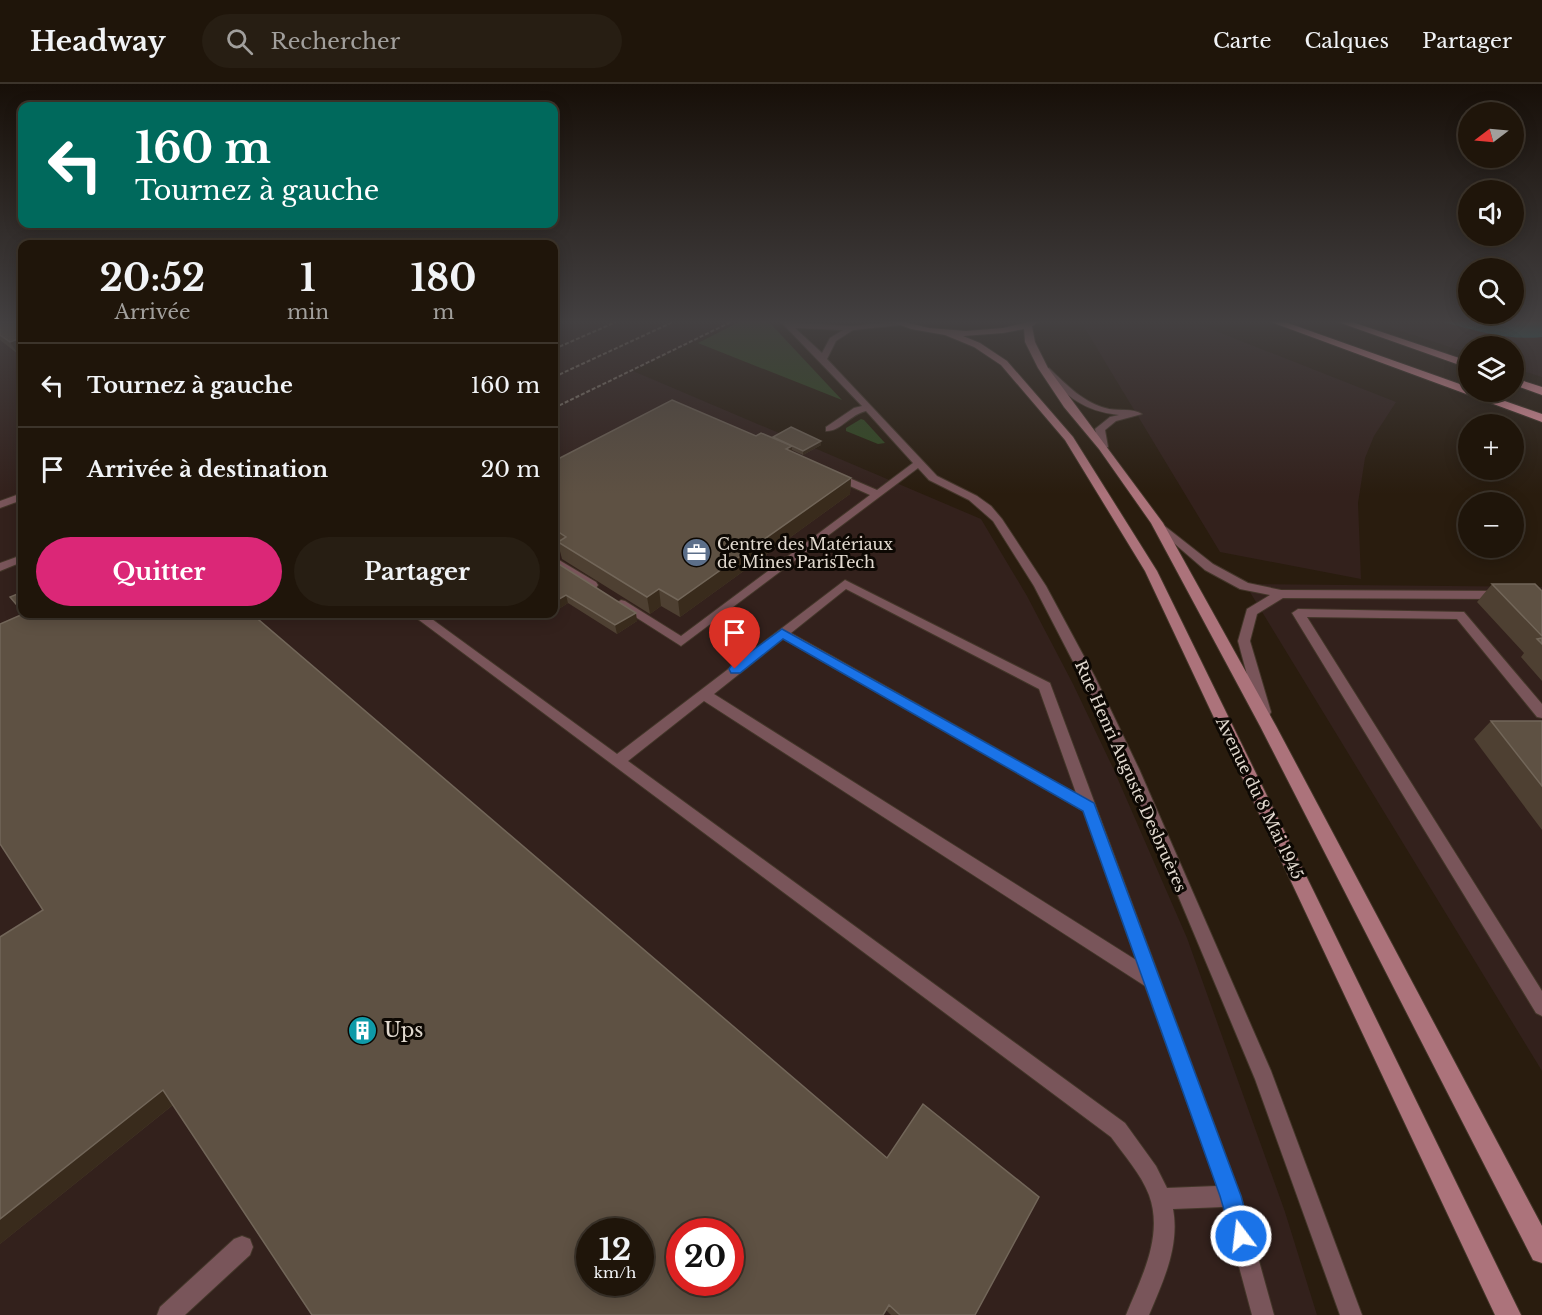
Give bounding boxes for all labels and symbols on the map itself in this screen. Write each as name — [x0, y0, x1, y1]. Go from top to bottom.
north arrow — [1458, 102, 1524, 168]
place label: Centre des Matériaux de Mines ParisTech — [717, 534, 893, 572]
office icon: Centre des Matériaux de Mines ParisTech — [680, 537, 712, 569]
pin — [709, 607, 760, 669]
street label: Rue Henri Auguste Desbruères — [1071, 657, 1191, 895]
street label: Avenue du 8 Mai 1945 — [1212, 713, 1308, 882]
building icon: Ups — [347, 1014, 379, 1046]
place label: Ups — [384, 1018, 423, 1042]
position arrow — [1209, 1204, 1273, 1268]
speed limit sign: 20 — [666, 1218, 744, 1296]

